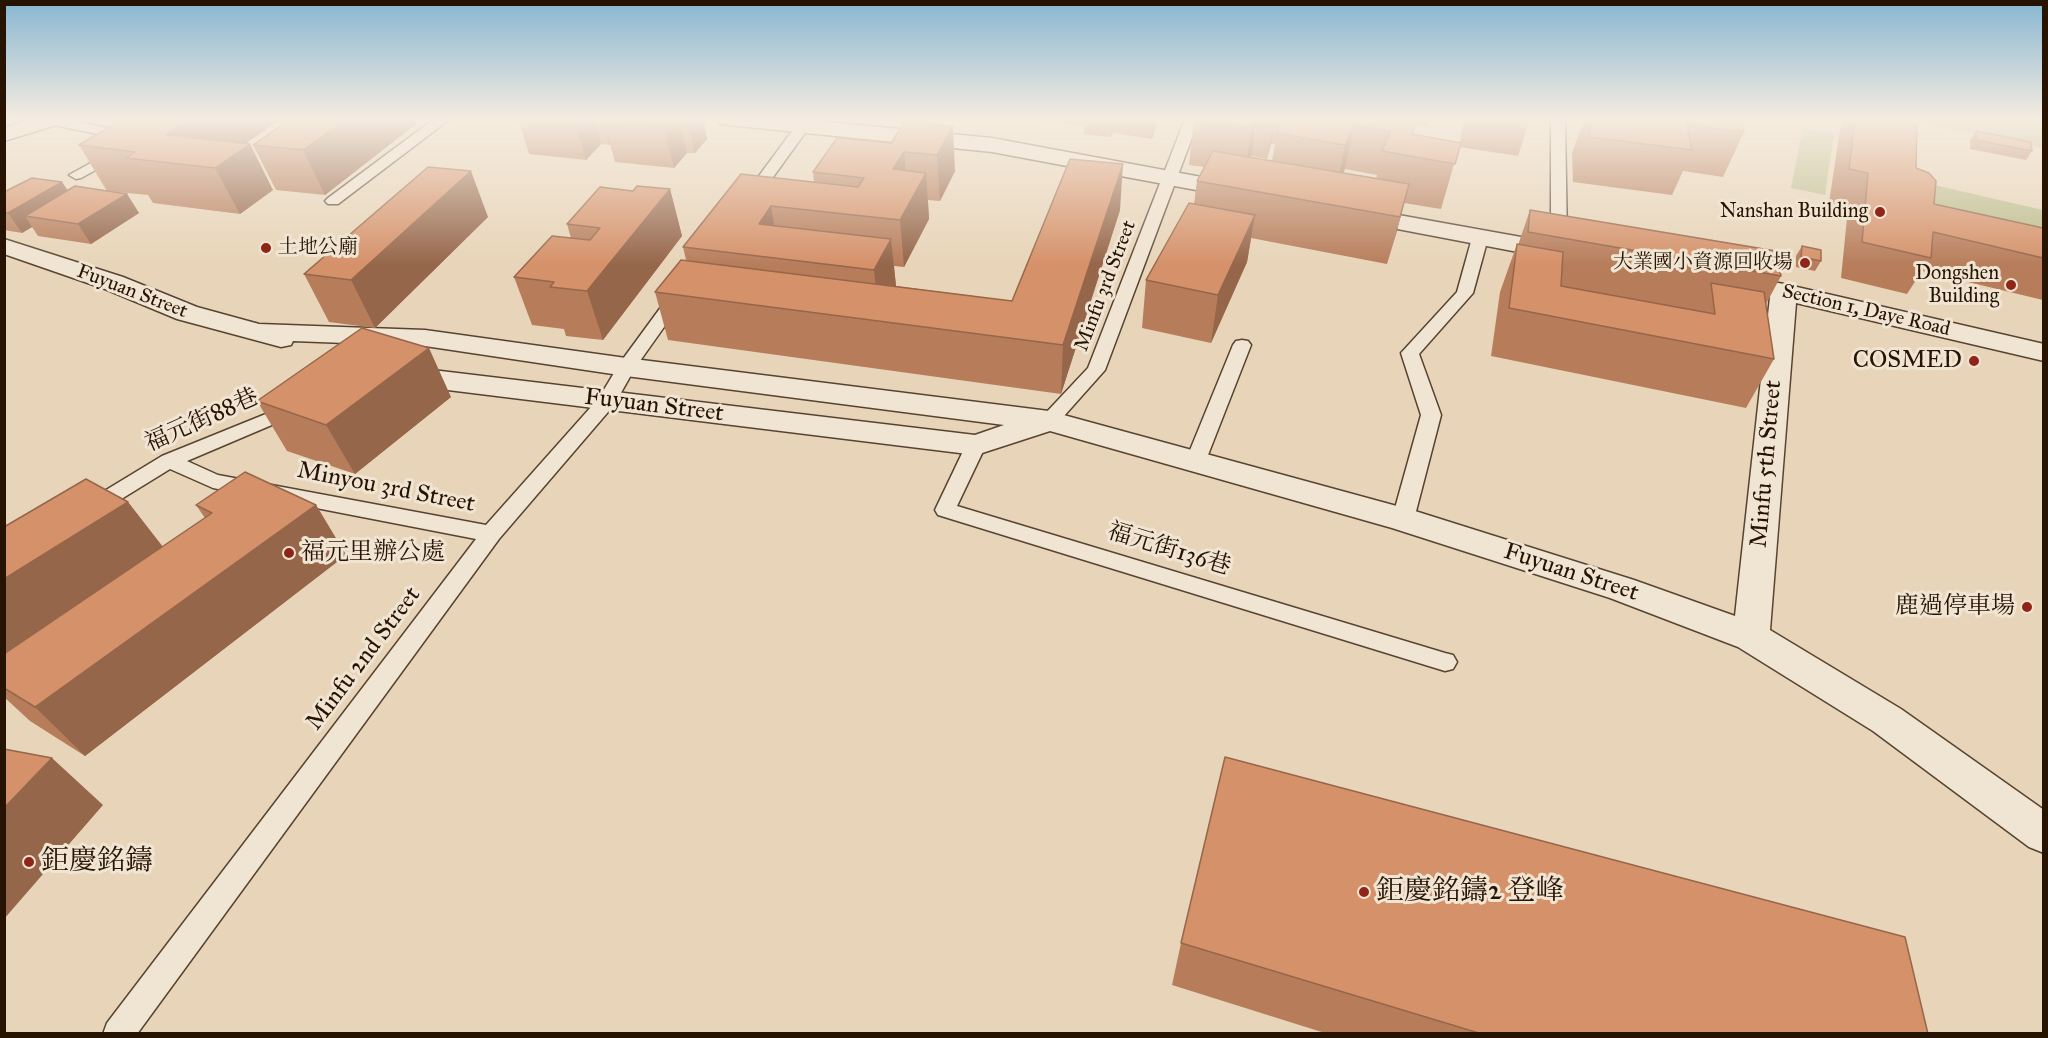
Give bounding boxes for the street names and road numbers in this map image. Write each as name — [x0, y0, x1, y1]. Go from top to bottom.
street label: Minfu 3rd Street — [1070, 217, 1142, 355]
street label: Fuyuan Street — [73, 260, 191, 324]
street label: Section 1, Daye Road — [1780, 280, 1952, 342]
street label: Minfu 5th Street — [1745, 379, 1789, 549]
street label: 福元街88巷 — [141, 383, 263, 459]
street label: Fuyuan Street — [583, 383, 725, 429]
street label: Minyou 3rd Street — [295, 457, 477, 519]
street label: 福元街136巷 — [1104, 518, 1234, 582]
street label: Fuyuan Street — [1500, 538, 1642, 608]
street label: Minfu 2nd Street — [301, 582, 427, 736]

